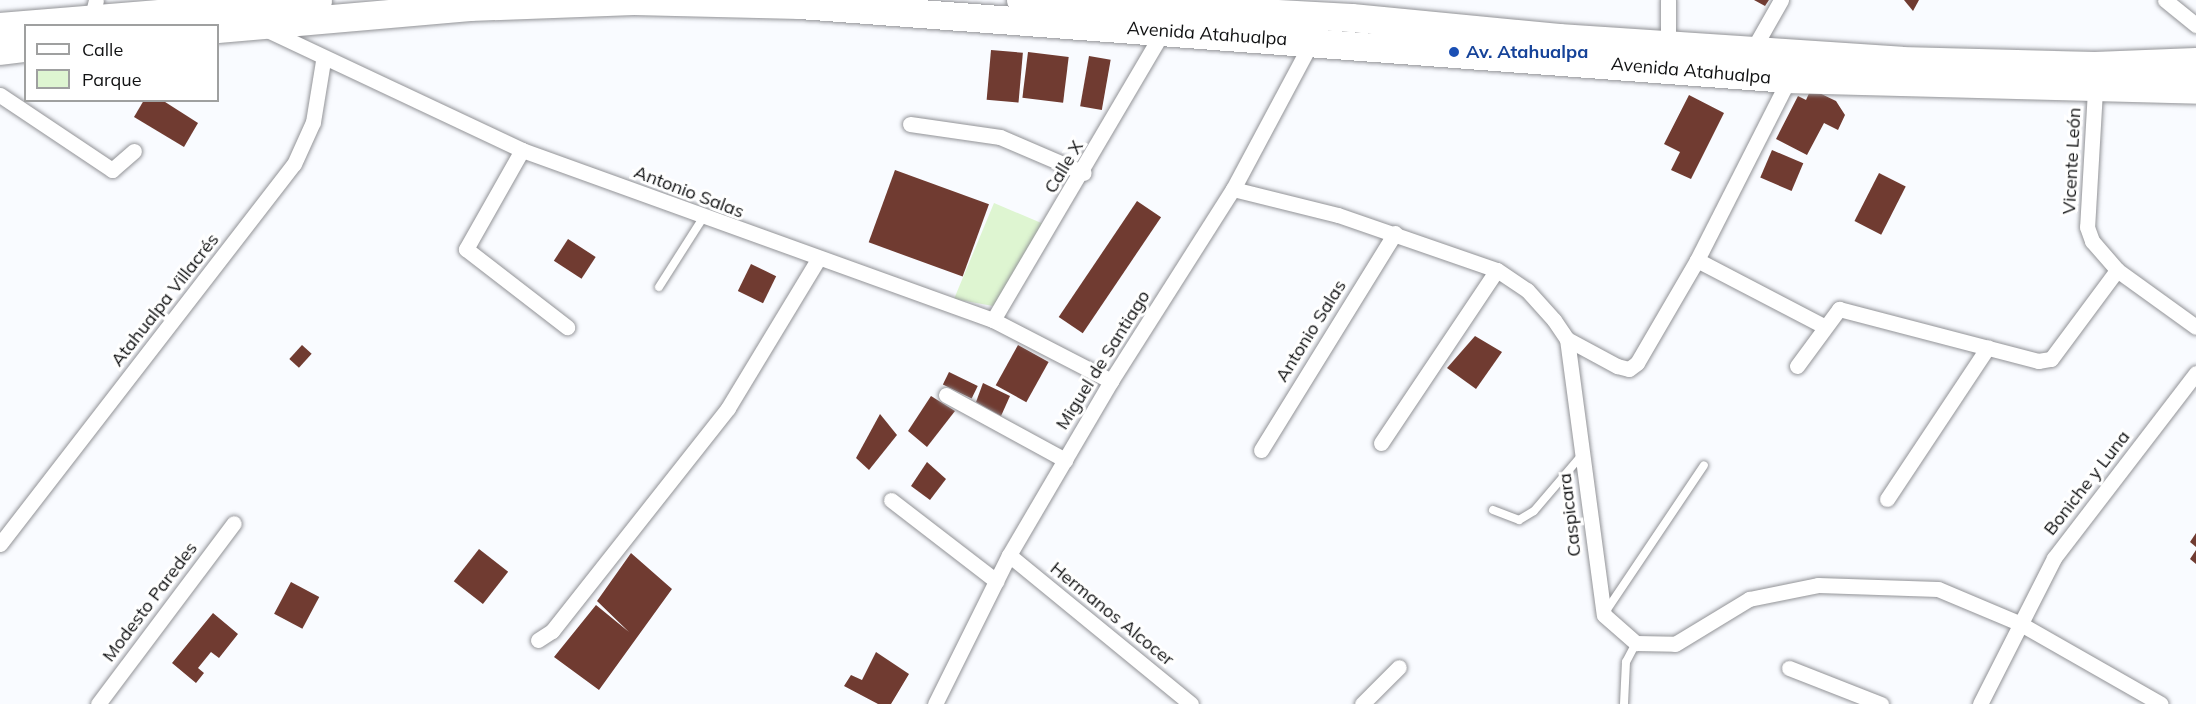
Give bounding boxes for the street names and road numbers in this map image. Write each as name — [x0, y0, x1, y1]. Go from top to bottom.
street label: Avenida Atahualpa — [1126, 18, 1288, 50]
street label: Avenida Atahualpa — [1610, 53, 1772, 89]
street label: Vicente León — [2058, 107, 2086, 215]
street label: Calle X — [1040, 137, 1088, 197]
street label: Antonio Salas — [631, 161, 747, 223]
street label: Atahualpa Villacrés — [106, 229, 224, 371]
street label: Antonio Salas — [1271, 276, 1351, 386]
street label: Miguel de Santiago — [1051, 286, 1155, 434]
street label: Boniche y Luna — [2039, 426, 2135, 540]
street label: Caspicara — [1554, 472, 1586, 558]
street label: Modesto Paredes — [98, 538, 202, 666]
street label: Hermanos Alcocer — [1046, 558, 1178, 670]

